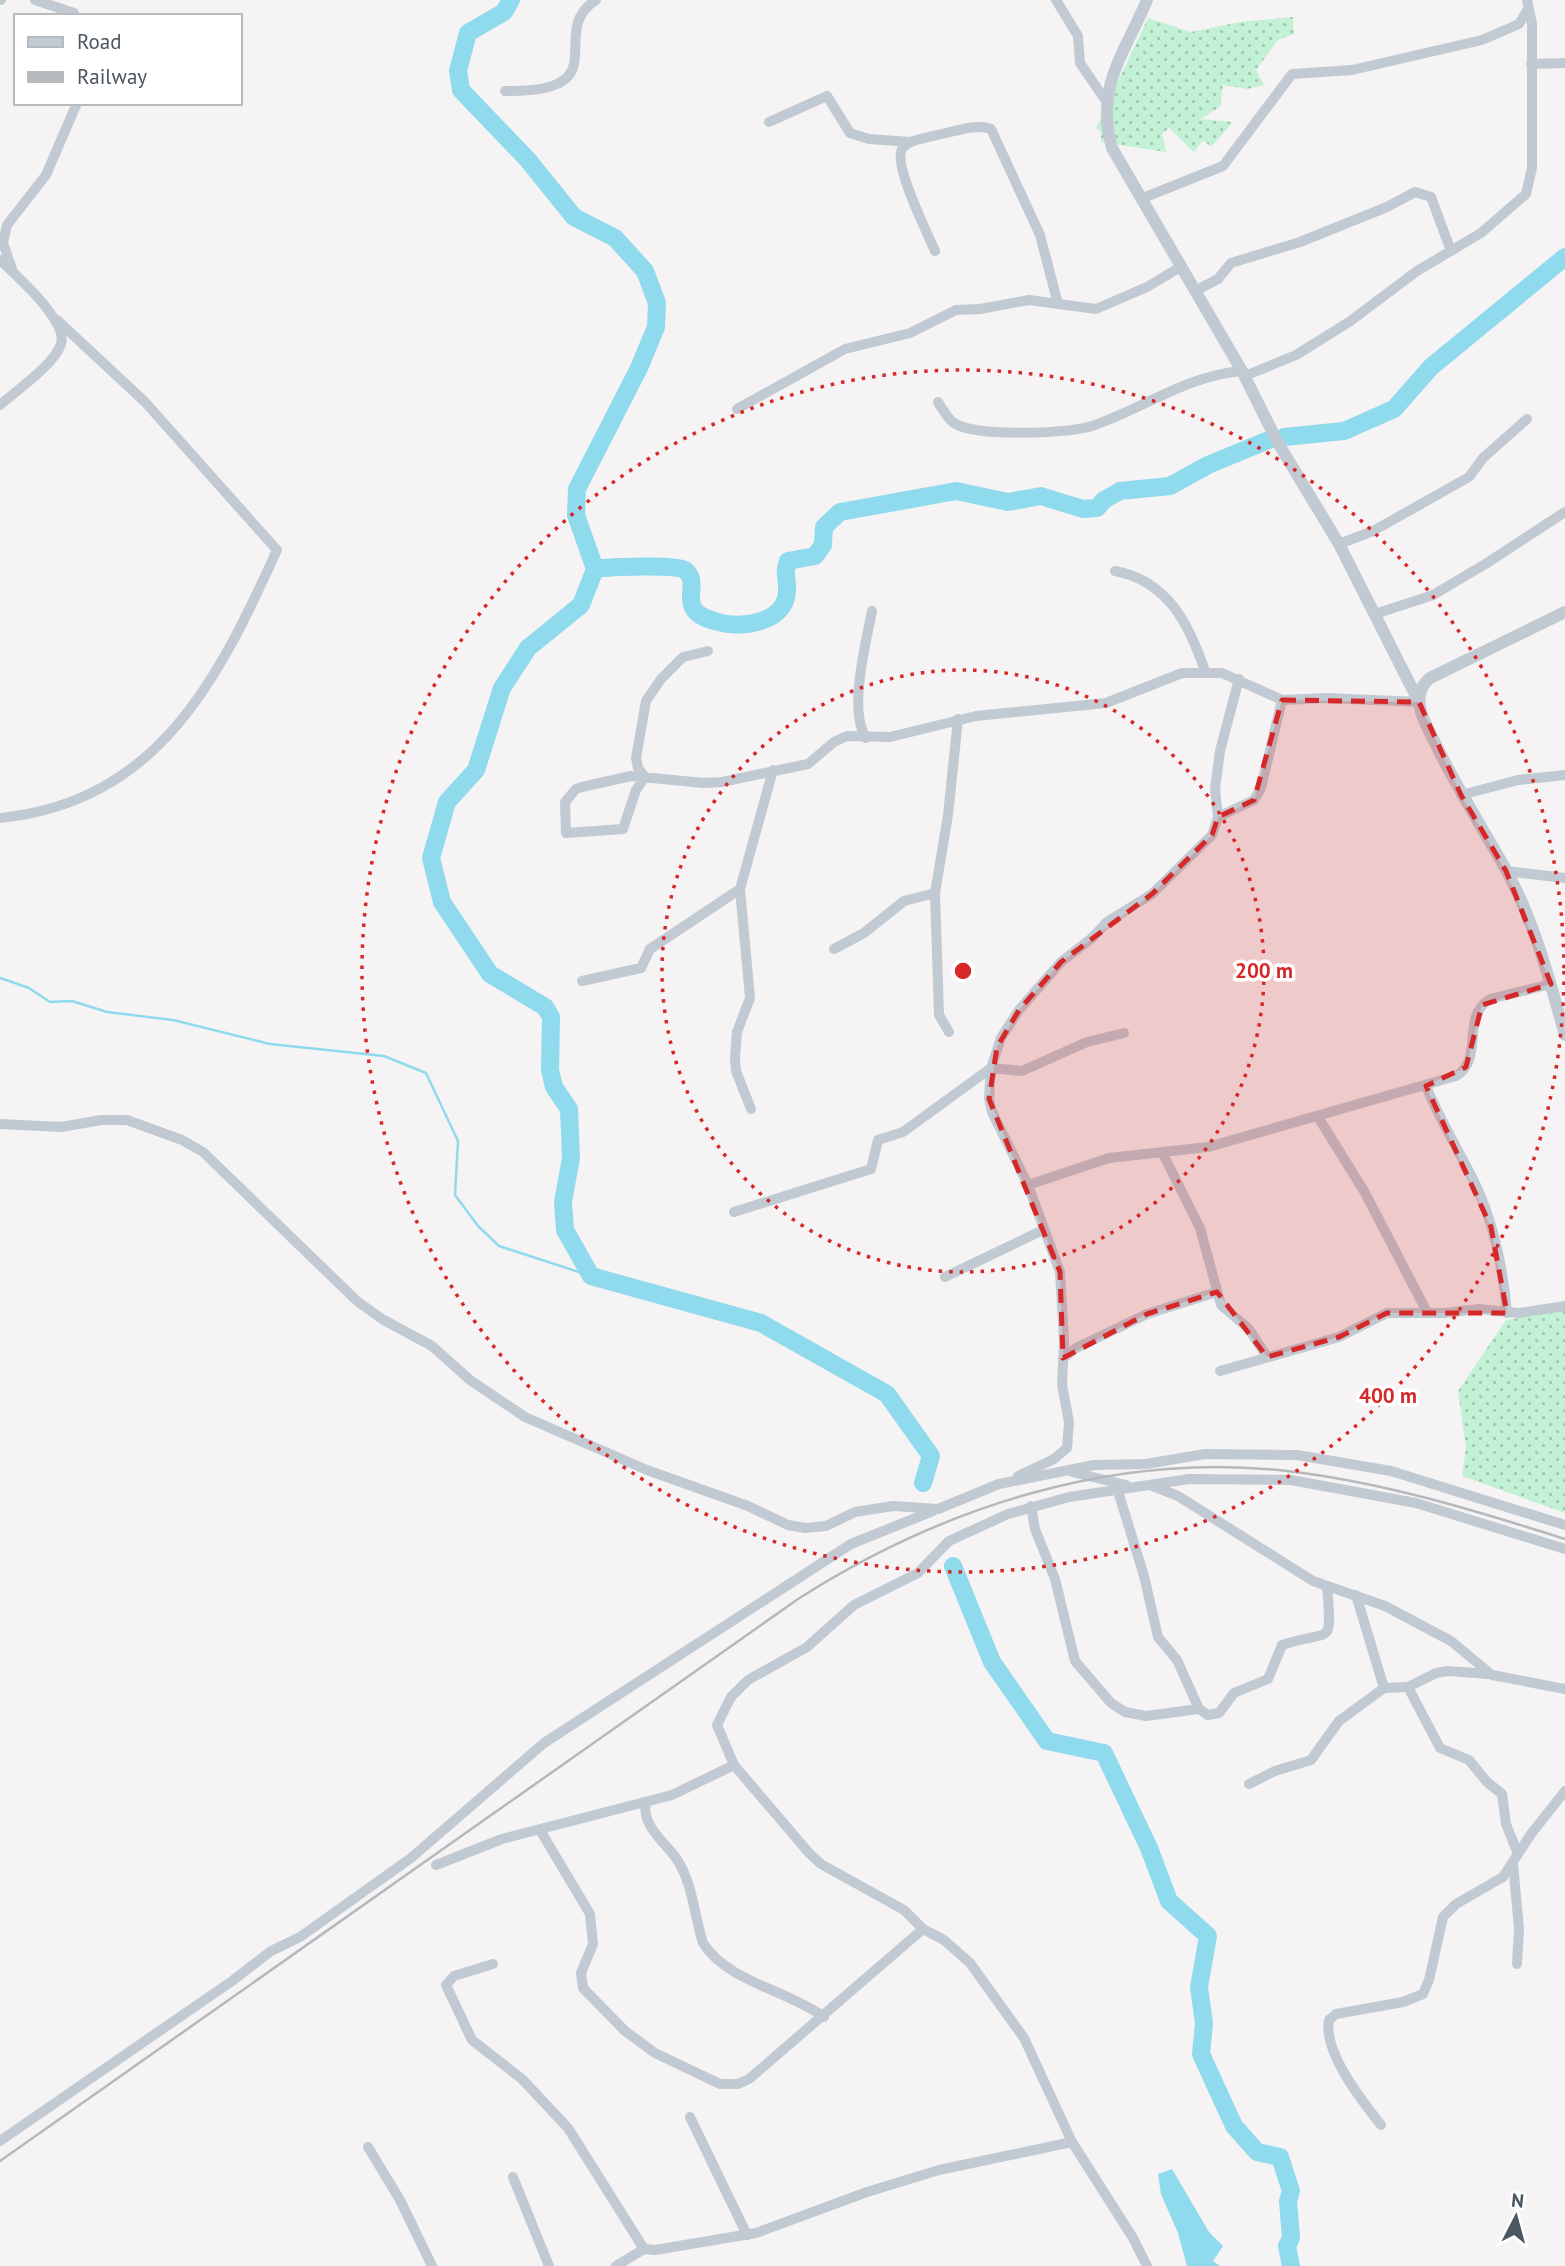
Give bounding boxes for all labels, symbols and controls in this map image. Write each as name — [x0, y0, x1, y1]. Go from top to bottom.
legend — [14, 14, 242, 105]
text: Road — [77, 28, 121, 55]
text: Railway — [77, 63, 147, 90]
text: 200 m — [1235, 957, 1293, 984]
centre of rings — [951, 959, 975, 983]
text: 400 m — [1359, 1382, 1417, 1409]
north arrow — [1481, 2182, 1551, 2252]
text: N — [1510, 2188, 1525, 2213]

